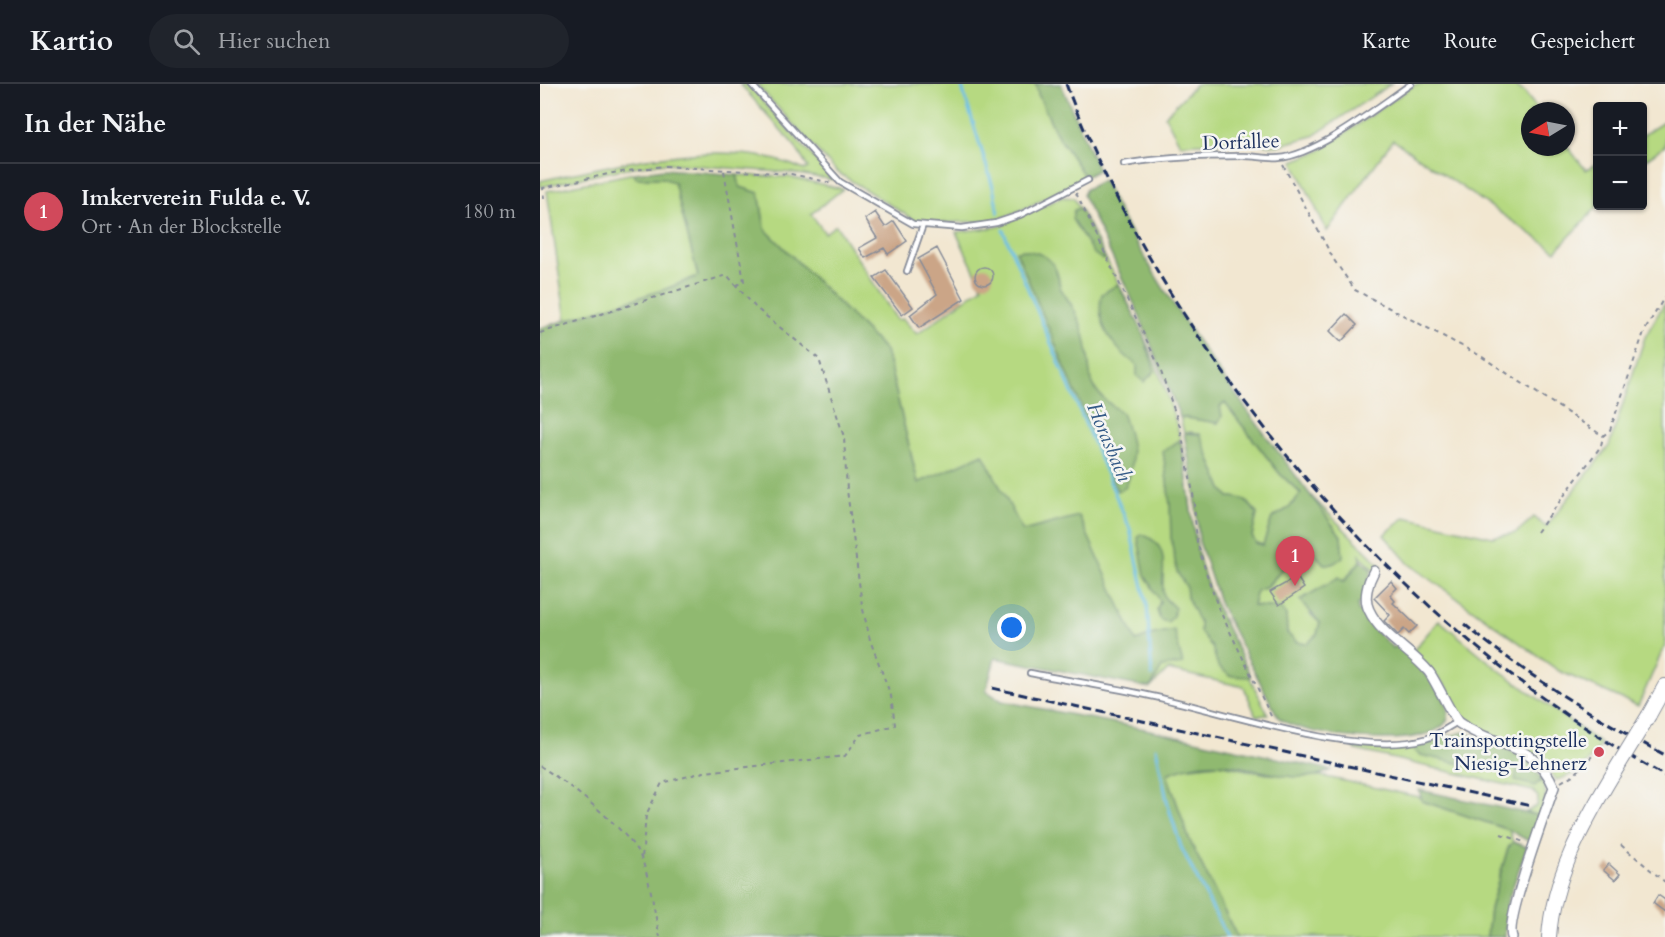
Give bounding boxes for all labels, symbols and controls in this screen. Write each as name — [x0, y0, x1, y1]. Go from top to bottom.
search box — [149, 14, 569, 68]
text: Kartio — [30, 22, 113, 60]
icon: search — [170, 25, 203, 58]
text: Hier suchen — [218, 26, 331, 56]
text: Karte — [1362, 27, 1411, 56]
text: Route — [1444, 27, 1497, 56]
text: Gespeichert — [1530, 27, 1635, 56]
north arrow — [1521, 102, 1575, 156]
map controls — [1593, 102, 1647, 210]
button: + — [1593, 102, 1647, 156]
text: In der Nähe — [24, 106, 166, 141]
street label: Dorfallee — [1202, 127, 1280, 157]
button: − — [1593, 156, 1647, 210]
text: Imkerverein Fulda e. V. — [81, 183, 311, 213]
text: 1 — [38, 198, 49, 225]
text: 180 m — [463, 198, 516, 225]
text: Ort · An der Blockstelle — [81, 213, 282, 240]
water label: Horasbach — [1079, 398, 1139, 486]
pin: 1 — [1276, 536, 1314, 586]
your location — [997, 613, 1026, 642]
place label: Trainspottingstelle Niesig-Lehnerz — [1429, 727, 1587, 777]
marker: Trainspottingstelle Niesig-Lehnerz — [1592, 745, 1606, 759]

